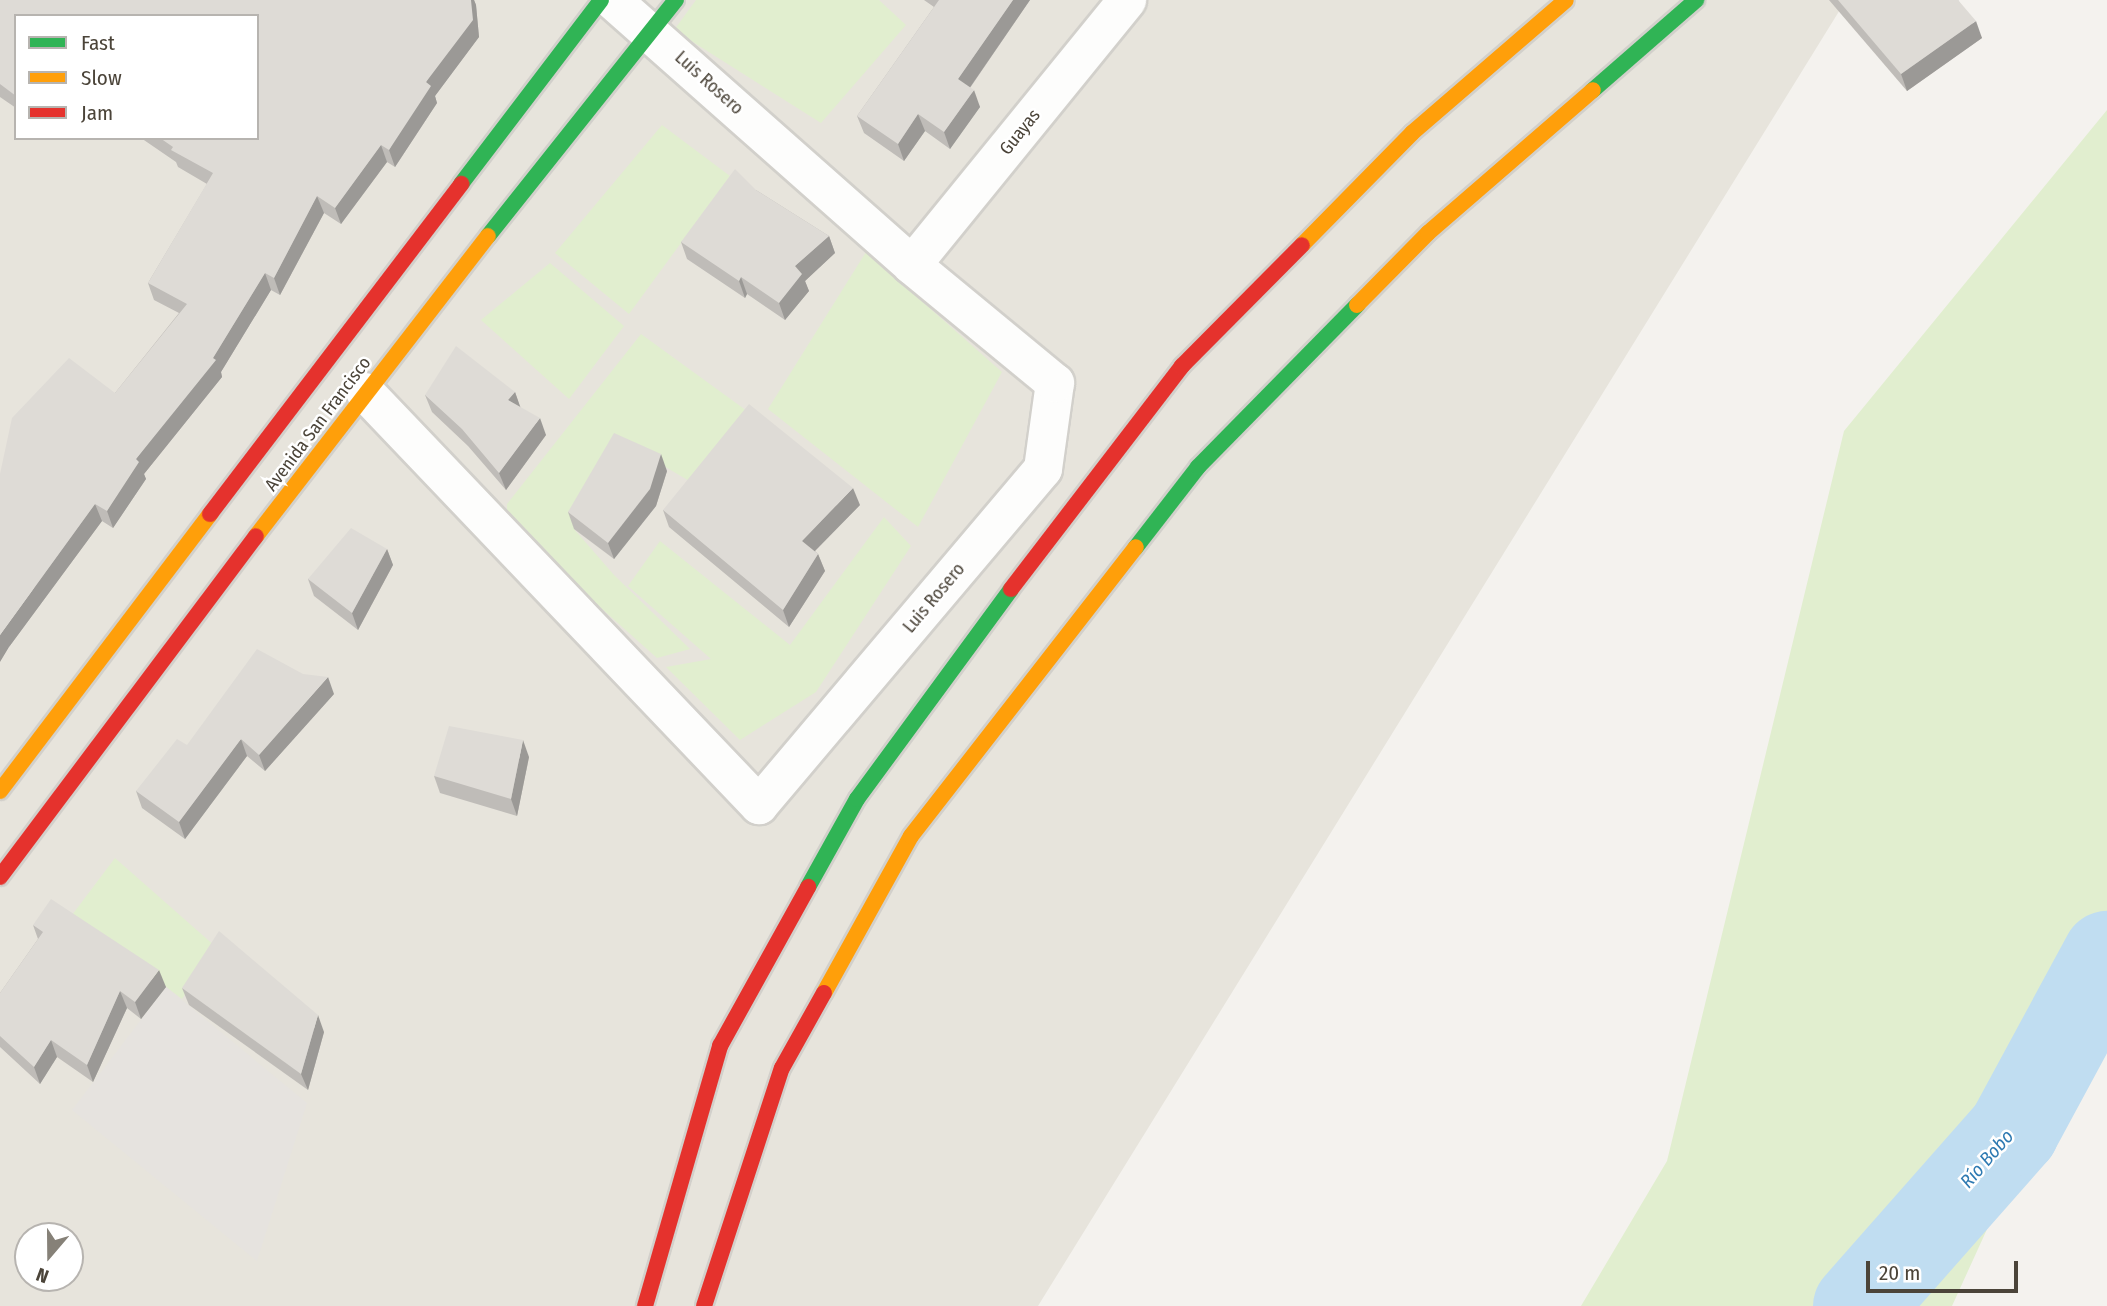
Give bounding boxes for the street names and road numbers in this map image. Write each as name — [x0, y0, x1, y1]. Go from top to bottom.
street label: Luis Rosero — [670, 47, 748, 119]
street label: Guayas — [995, 105, 1045, 159]
street label: Avenida San Francisco — [260, 353, 376, 495]
street label: Luis Rosero — [899, 559, 969, 637]

